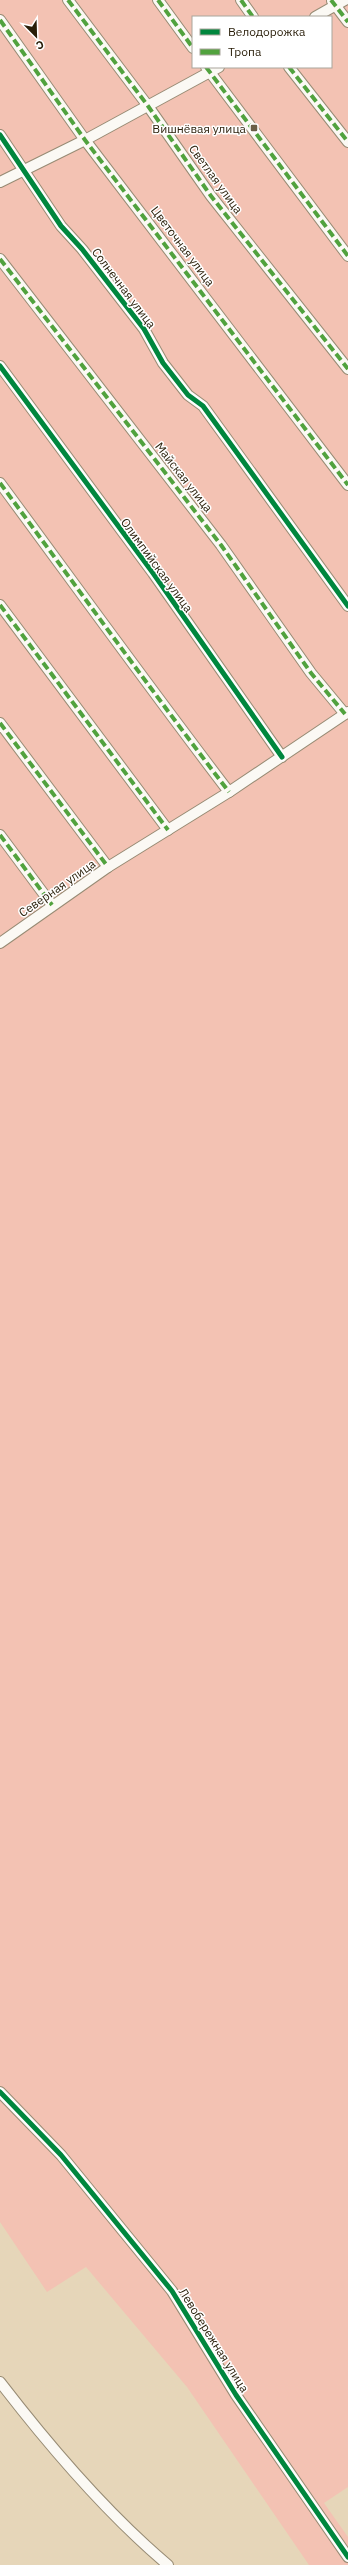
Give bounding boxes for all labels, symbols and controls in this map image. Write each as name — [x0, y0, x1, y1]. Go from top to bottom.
north arrow — [16, 16, 56, 56]
legend — [192, 16, 332, 68]
text: Велодорожка — [228, 24, 306, 39]
text: С — [34, 37, 46, 53]
text: Тропа — [228, 44, 262, 59]
place label: Вишнёвая улица — [152, 121, 247, 136]
marker: Вишнёвая улица — [249, 123, 259, 133]
street label: Светлая улица — [186, 142, 246, 217]
street label: Цветочная улица — [148, 203, 218, 290]
street label: Солнечная улица — [89, 245, 160, 332]
street label: Майская улица — [152, 439, 216, 515]
street label: Олимпийская улица — [118, 515, 197, 616]
street label: Северная улица — [16, 856, 99, 920]
street label: Левобережная улица — [176, 2285, 253, 2395]

